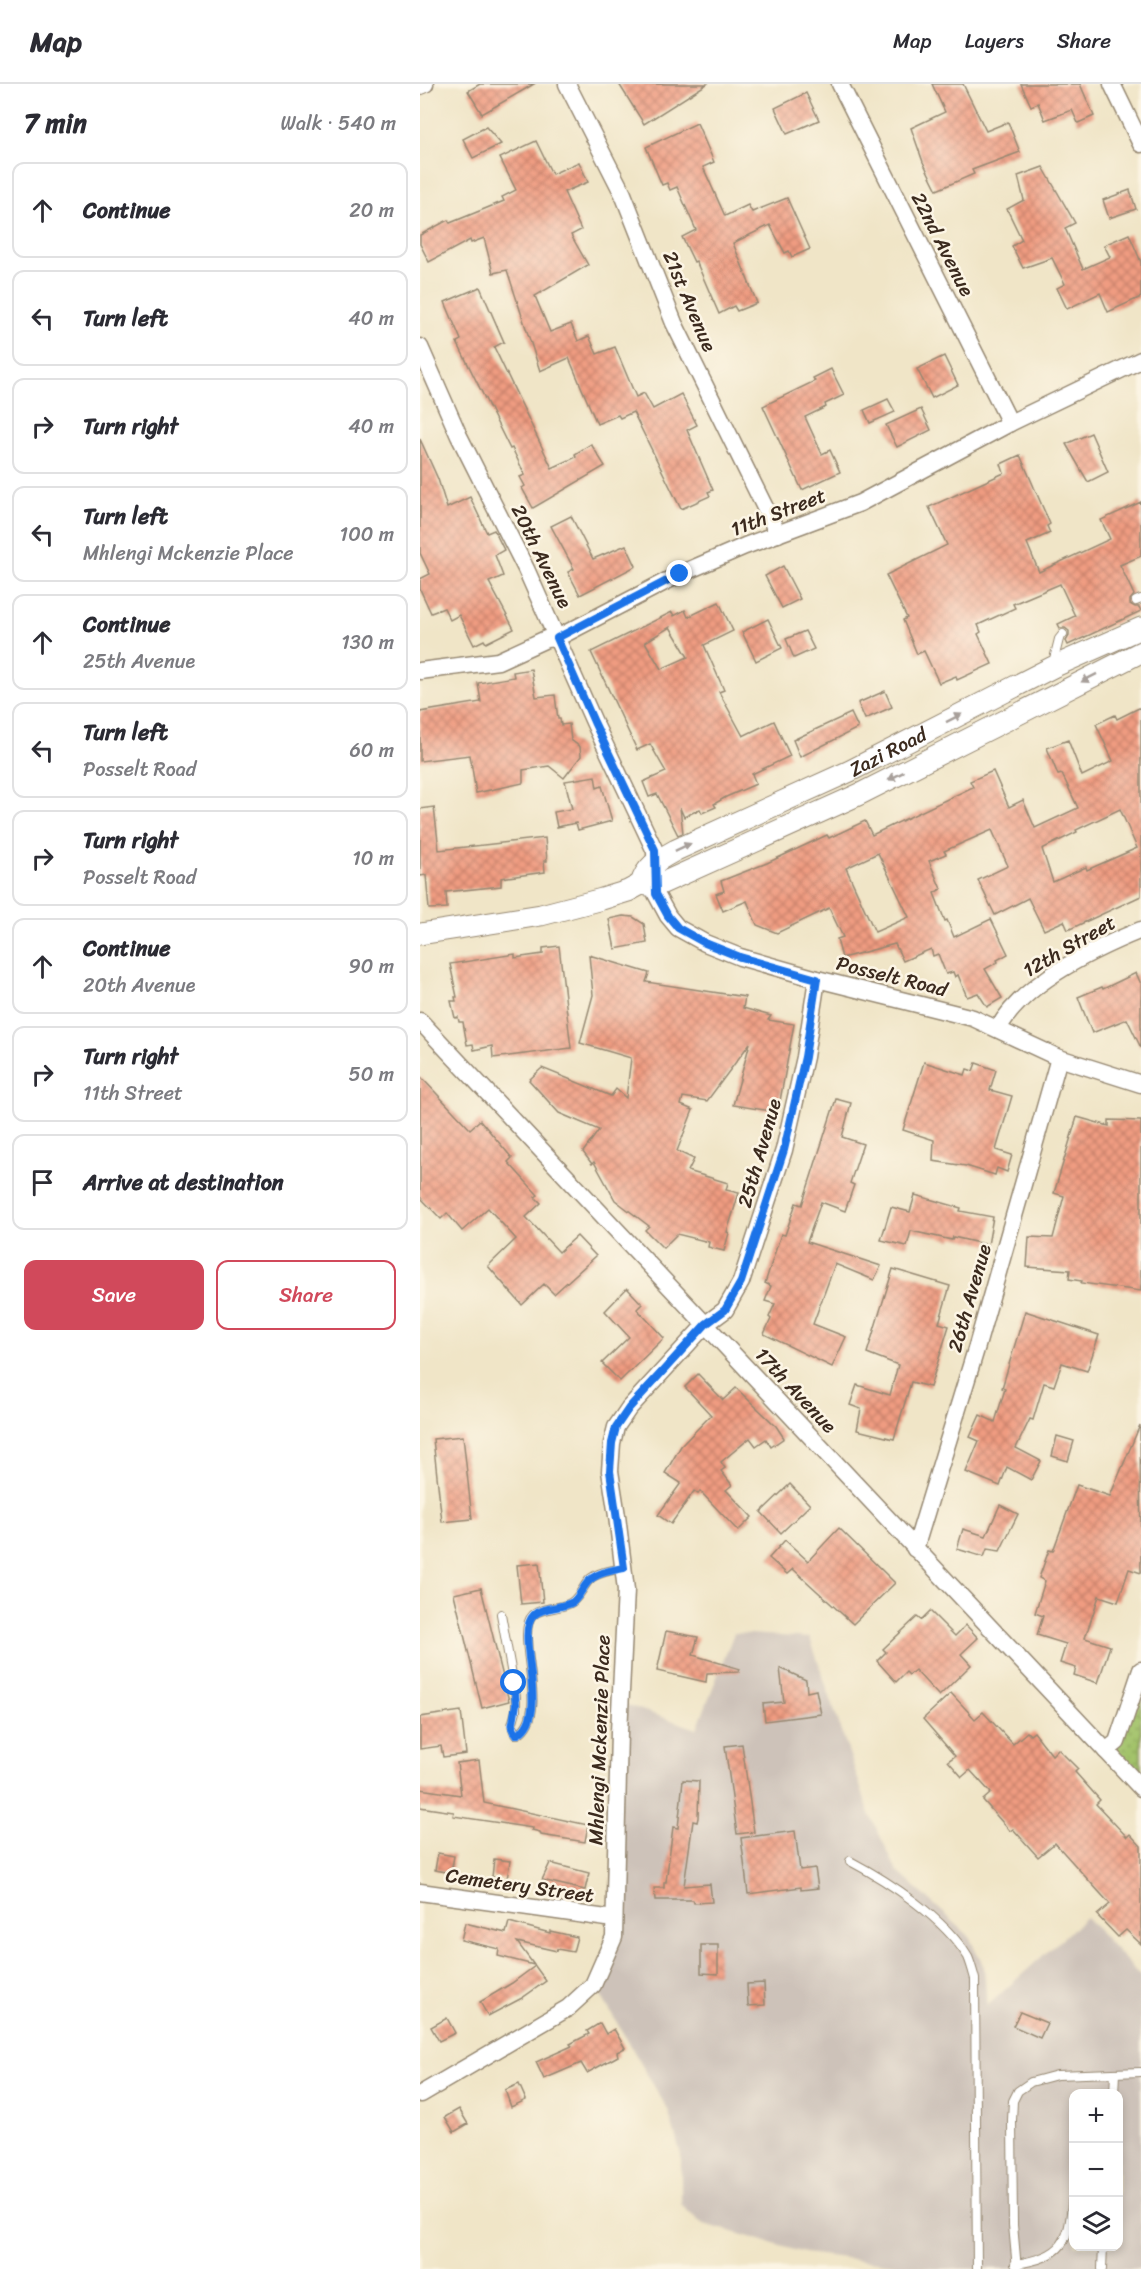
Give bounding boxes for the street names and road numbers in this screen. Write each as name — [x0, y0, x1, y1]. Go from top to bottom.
street label: 22nd Avenue — [901, 186, 984, 303]
street label: 21st Avenue — [653, 245, 727, 358]
street label: 11th Street — [725, 478, 831, 547]
street label: 20th Avenue — [501, 498, 582, 615]
street label: Zazi Road — [843, 717, 935, 787]
street label: 12th Street — [1016, 905, 1123, 987]
street label: Posselt Road — [833, 946, 952, 1008]
street label: 25th Avenue — [727, 1094, 792, 1212]
street label: 26th Avenue — [937, 1240, 1002, 1356]
street label: 17th Avenue — [746, 1339, 846, 1442]
street label: Mhlengi Mckenzie Place — [578, 1634, 621, 1846]
street label: Cemetery Street — [444, 1858, 597, 1913]

